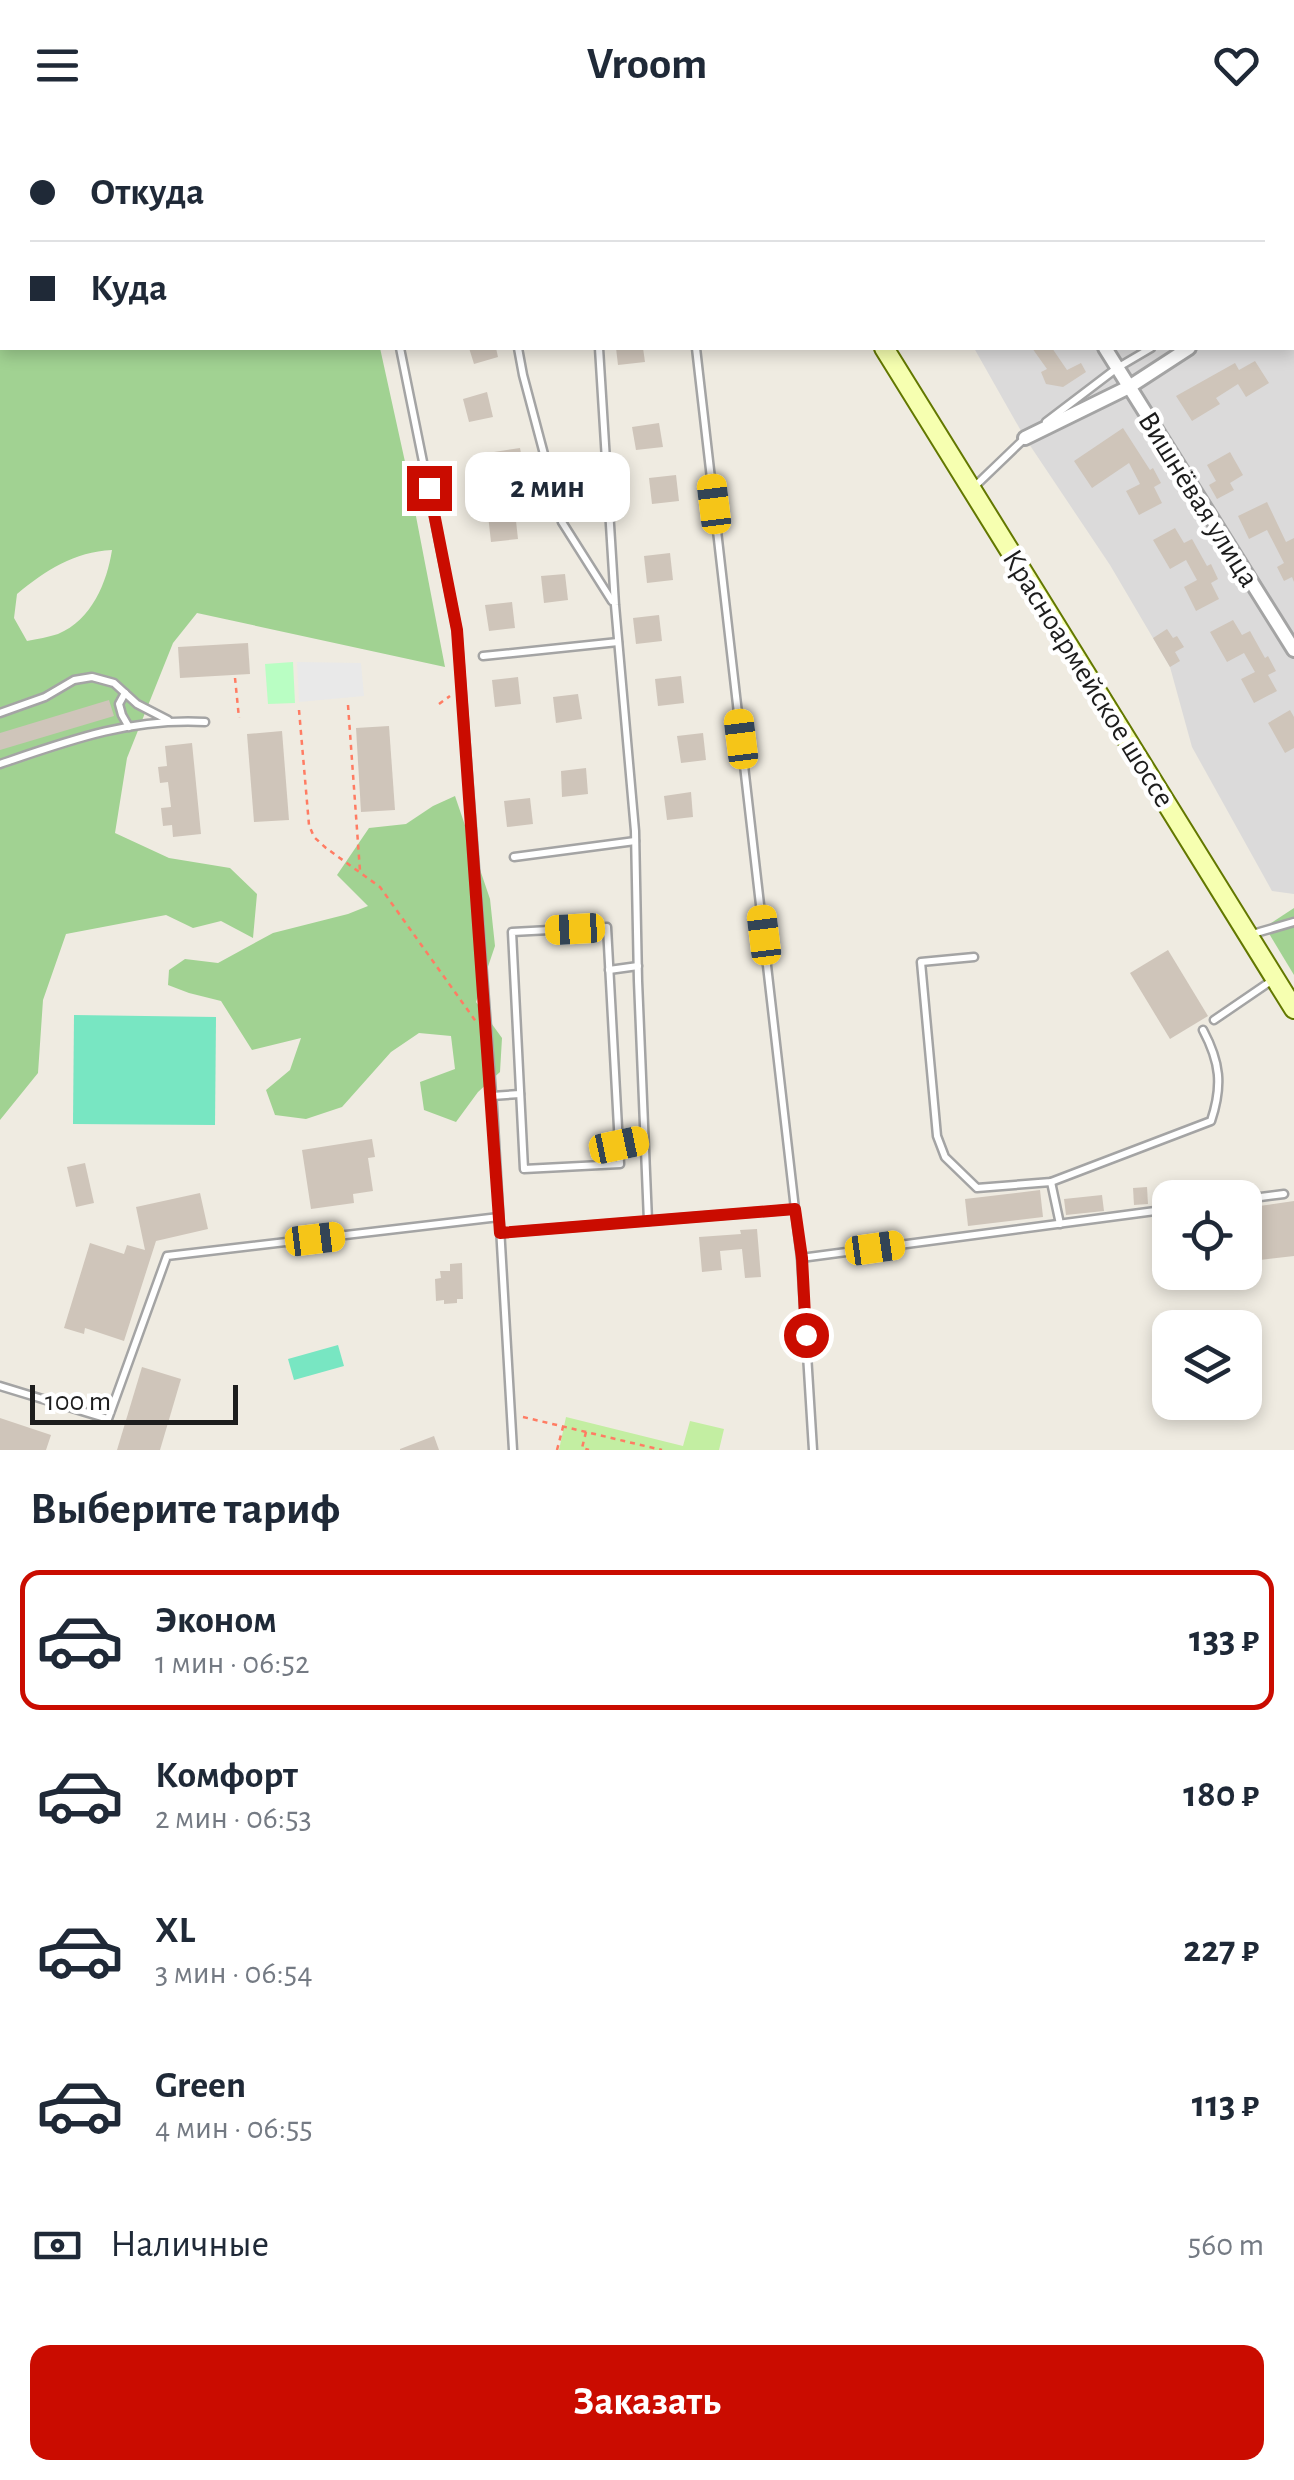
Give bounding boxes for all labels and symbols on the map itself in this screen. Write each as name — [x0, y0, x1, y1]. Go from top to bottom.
street label: Вишнёвая улица — [1132, 406, 1264, 593]
callout: 2 мин — [464, 453, 629, 523]
route end — [407, 466, 452, 511]
car — [695, 472, 733, 536]
street label: Красноармейское шоссе — [997, 545, 1180, 813]
car — [722, 707, 760, 771]
car — [745, 903, 783, 967]
car — [544, 912, 606, 946]
car — [587, 1124, 651, 1166]
car — [283, 1220, 347, 1258]
car — [843, 1229, 907, 1267]
route start — [784, 1313, 829, 1358]
scale bar — [30, 1380, 238, 1424]

